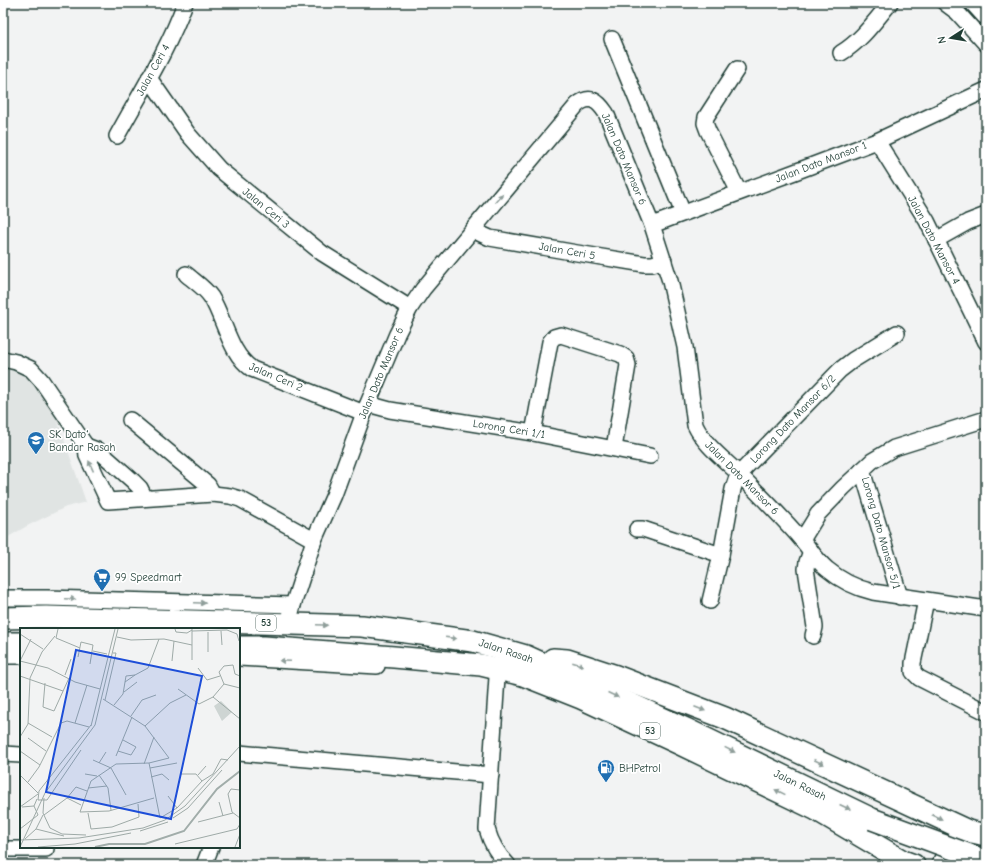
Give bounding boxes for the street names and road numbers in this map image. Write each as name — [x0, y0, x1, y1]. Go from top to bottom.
street label: Jalan Ceri 4 — [134, 42, 172, 98]
street label: Jalan Dato Mansor 6 — [599, 111, 649, 207]
street label: Jalan Dato Mansor 1 — [773, 139, 869, 185]
street label: Jalan Ceri 3 — [240, 185, 292, 231]
street label: Jalan Dato Mansor 4 — [905, 194, 963, 286]
street label: Jalan Ceri 5 — [538, 240, 596, 262]
street label: Jalan Dato Mansor 6 — [356, 325, 406, 421]
street label: Jalan Ceri 2 — [247, 360, 305, 394]
street label: Lorong Dato Mansor 6/2 — [748, 372, 839, 466]
street label: Lorong Ceri 1/1 — [472, 417, 546, 441]
street label: Jalan Dato Mansor 6 — [702, 438, 782, 518]
street label: Lorong Dato Mansor 5/1 — [859, 475, 903, 591]
road number: 53 — [256, 615, 276, 631]
street label: Jalan Rasah — [477, 636, 535, 666]
road number: 53 — [640, 723, 660, 739]
street label: Jalan Rasah — [772, 767, 828, 803]

